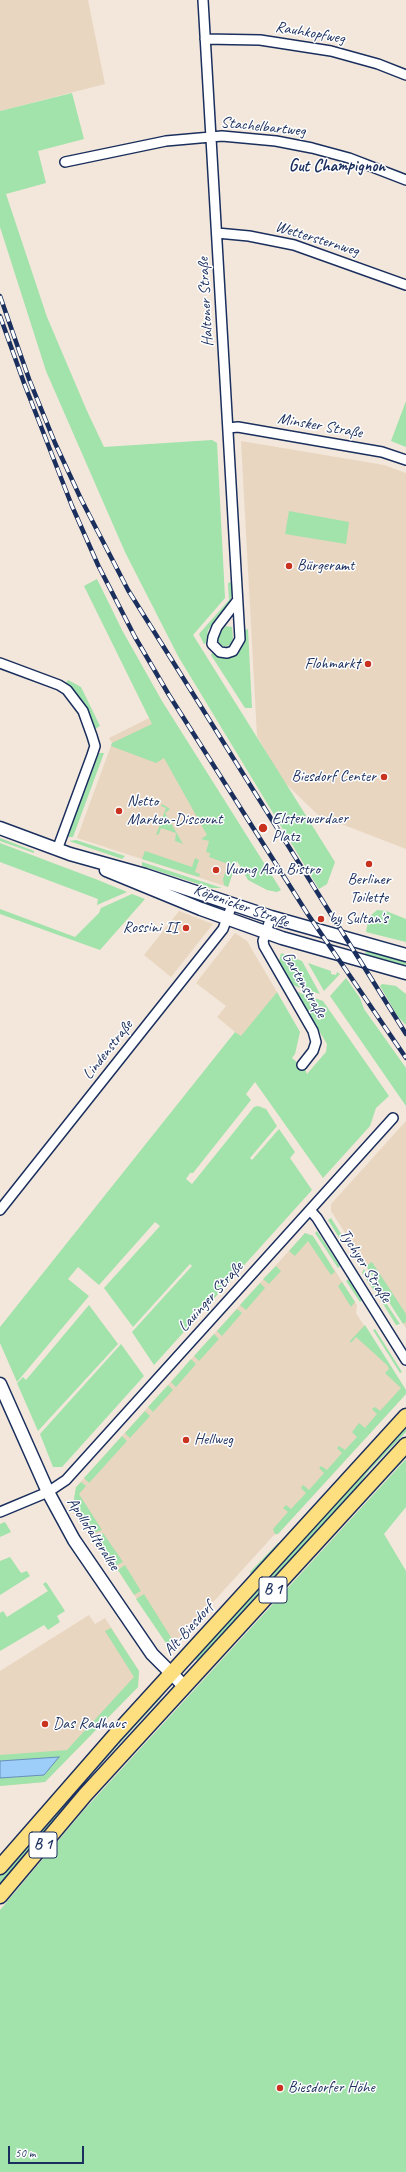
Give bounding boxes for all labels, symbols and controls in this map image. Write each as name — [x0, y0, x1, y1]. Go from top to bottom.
street label: Rauhkopfweg — [274, 17, 346, 49]
street label: Stachelbartweg — [220, 113, 306, 141]
district label: Gut Champignon — [289, 157, 385, 177]
street label: Wettersternweg — [273, 217, 361, 261]
street label: Haltoner Straße — [194, 257, 218, 347]
street label: Minsker Straße — [276, 409, 364, 443]
place label: Bürgeramt — [297, 556, 354, 576]
marker: Bürgeramt — [284, 561, 294, 571]
place label: Flohmarkt — [305, 654, 360, 674]
marker: Flohmarkt — [363, 659, 373, 669]
place label: Biesdorf Center — [291, 767, 376, 787]
marker: Biesdorf Center — [379, 772, 389, 782]
place label: Netto Marken-Discount — [127, 792, 222, 830]
marker: Netto Marken-Discount — [114, 806, 124, 816]
place label: Elsterwerdaer Platz — [272, 809, 348, 847]
marker: Elsterwerdaer Platz — [257, 822, 269, 834]
marker: Berliner Toilette — [364, 859, 374, 869]
place label: Vuong Asia Bistro — [224, 860, 320, 880]
marker: Vuong Asia Bistro — [211, 865, 221, 875]
place label: Berliner Toilette — [347, 870, 391, 908]
street label: Köpenicker Straße — [191, 880, 291, 932]
place label: by Sultan's — [329, 909, 388, 929]
marker: by Sultan's — [316, 914, 326, 924]
place label: Rossini II — [123, 918, 178, 938]
marker: Rossini II — [181, 923, 191, 933]
street label: Gartenstraße — [277, 949, 331, 1021]
street label: Lindenstraße — [79, 1016, 137, 1084]
street label: Tychyer Straße — [335, 1226, 395, 1306]
street label: Lauinger Straße — [174, 1258, 248, 1336]
place label: Hellweg — [194, 1430, 233, 1450]
marker: Hellweg — [181, 1435, 191, 1445]
street label: Apollofalterallee — [62, 1494, 124, 1574]
road number: B 1 — [259, 1577, 287, 1603]
street label: Alt-Biesdorf — [160, 1598, 218, 1660]
place label: Das Radhaus — [53, 1714, 125, 1734]
marker: Das Radhaus — [40, 1719, 50, 1729]
road number: B 1 — [29, 1832, 57, 1858]
place label: Biesdorfer Höhe — [288, 2078, 375, 2098]
marker: Biesdorfer Höhe — [275, 2083, 285, 2093]
scale bar — [10, 2138, 86, 2164]
text: 50 m — [15, 2145, 35, 2161]

